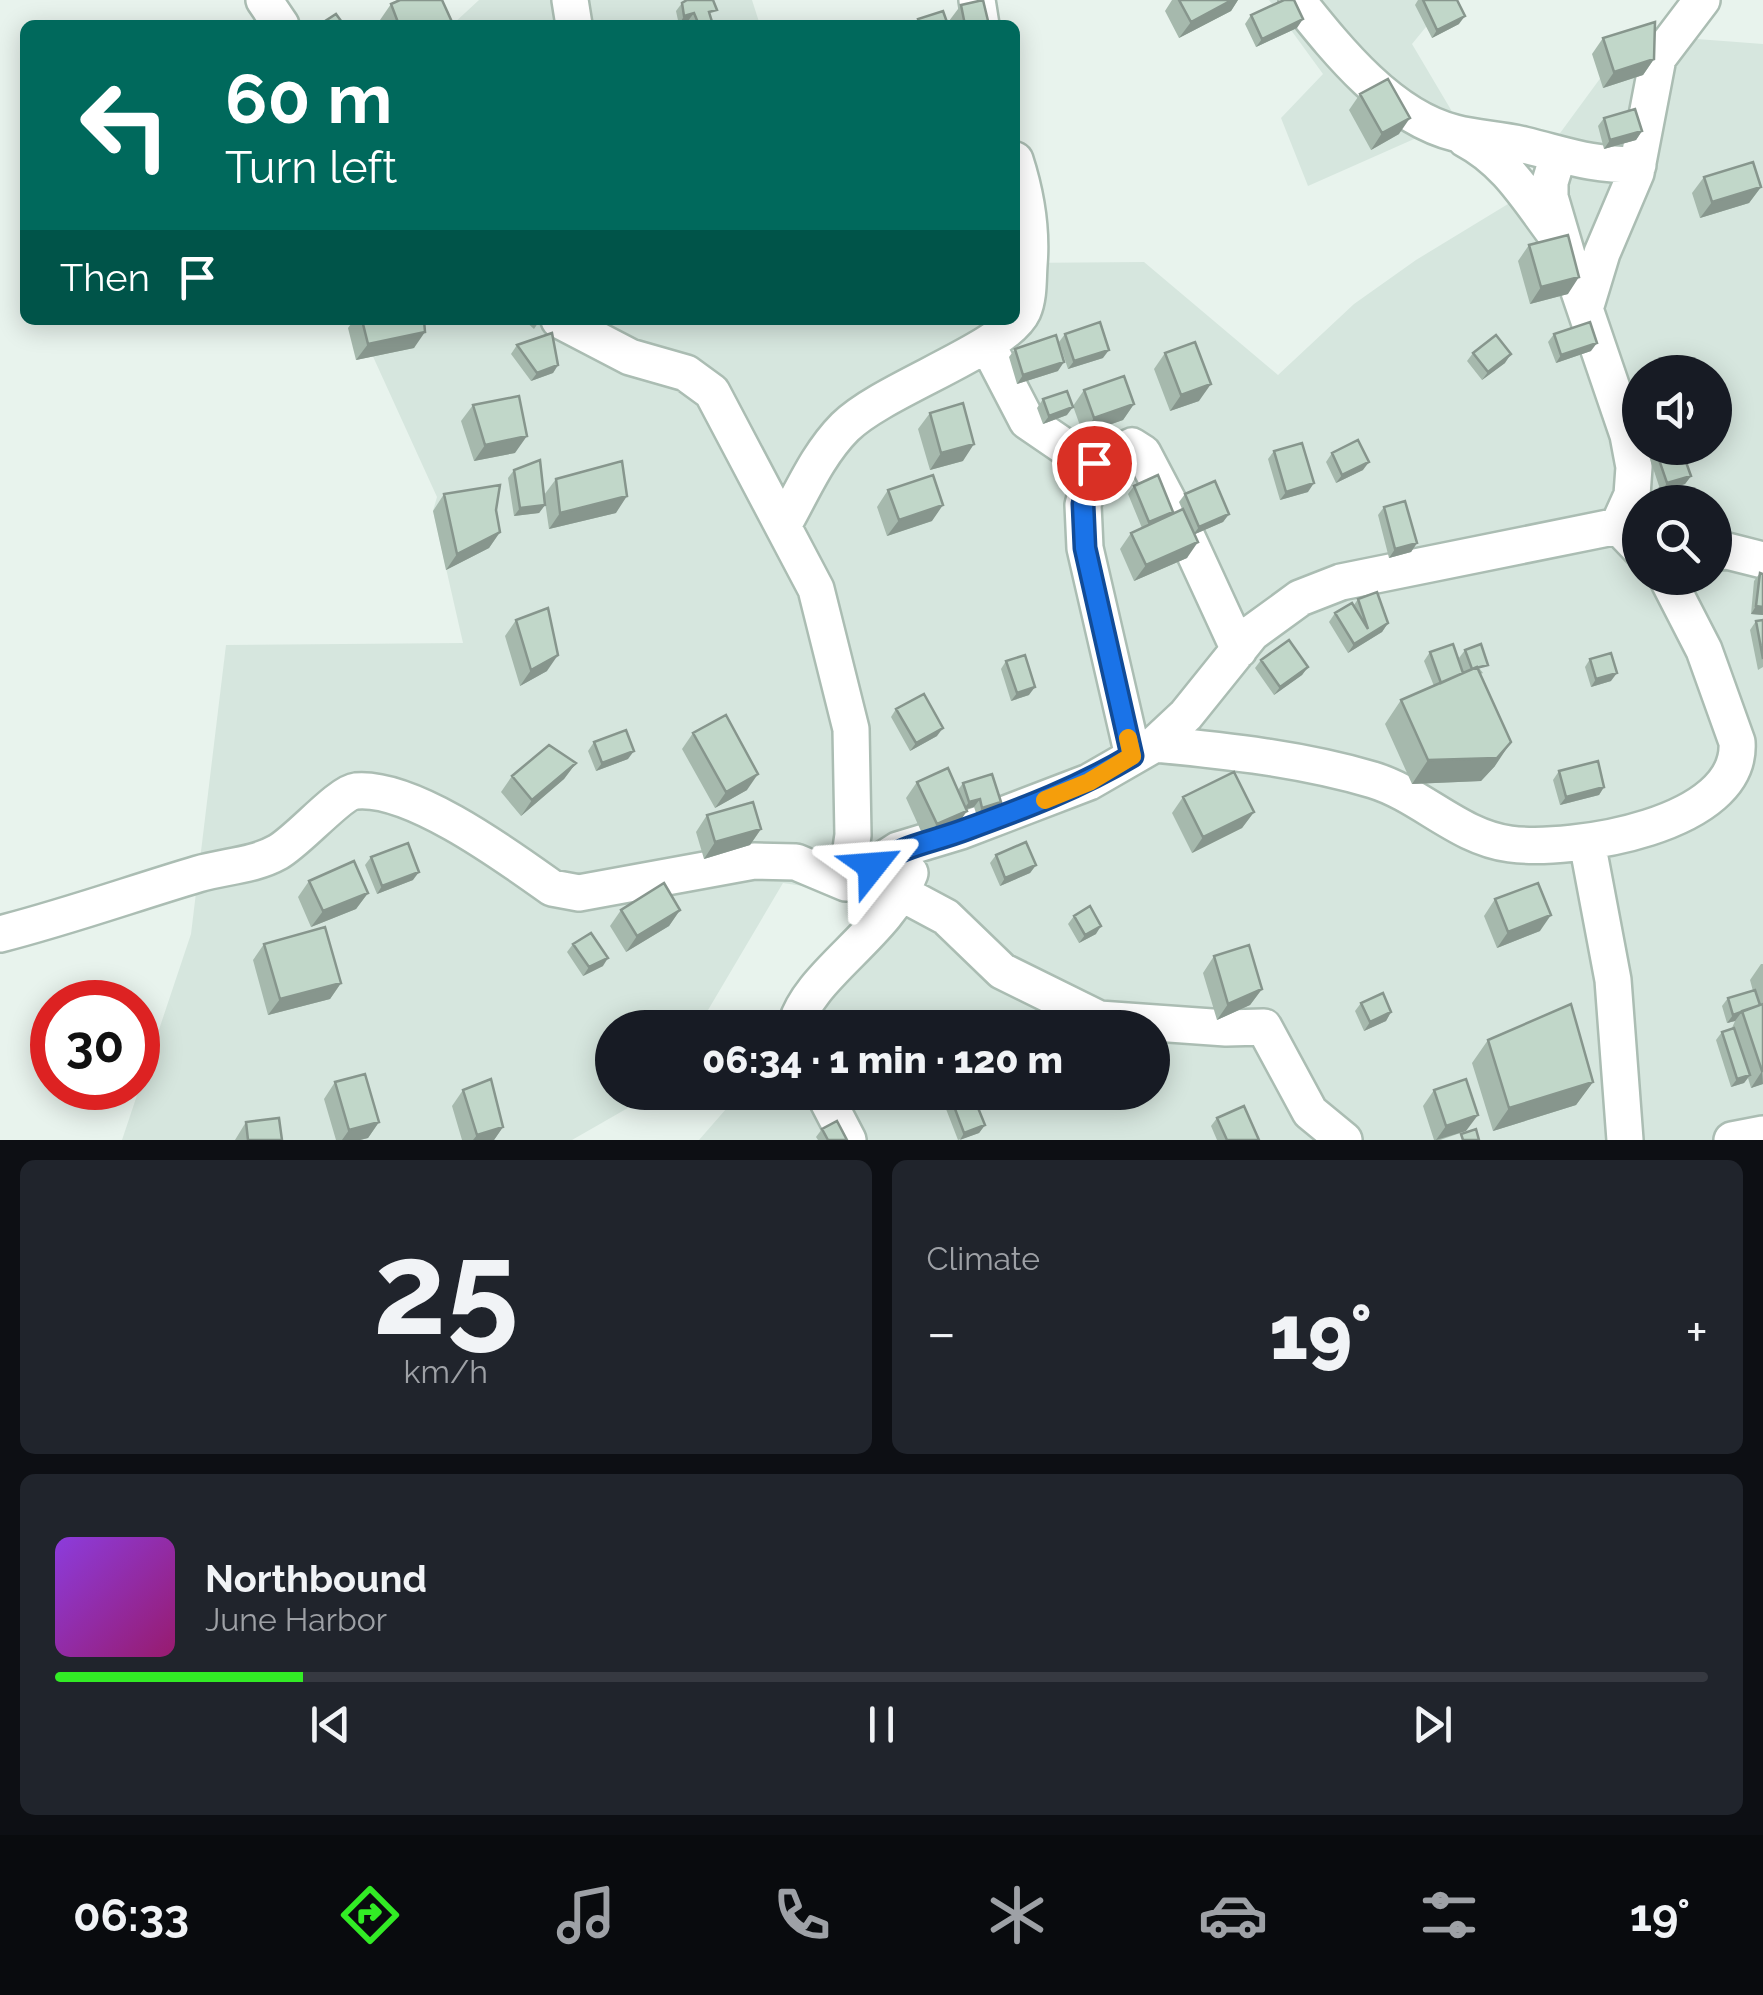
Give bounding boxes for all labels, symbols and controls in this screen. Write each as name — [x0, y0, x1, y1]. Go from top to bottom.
text: 60 m — [225, 57, 392, 139]
icon: left — [60, 60, 190, 190]
text: Turn left — [225, 141, 397, 194]
icon: arrive — [170, 250, 225, 305]
text: Then — [60, 255, 150, 300]
map controls — [1622, 355, 1732, 595]
button: sound — [1622, 355, 1732, 465]
pin — [1052, 421, 1137, 506]
icon: arrive — [1067, 436, 1122, 491]
button: search — [1622, 485, 1732, 595]
position arrow — [820, 814, 924, 918]
speed limit sign: 30 — [30, 980, 160, 1110]
text: 06:34 · 1 min · 120 m — [702, 1037, 1063, 1082]
text: 25 — [373, 1212, 518, 1364]
text: Climate — [927, 1240, 1040, 1277]
text: 19° — [1269, 1288, 1372, 1377]
text: − — [927, 1300, 956, 1365]
text: + — [1685, 1300, 1708, 1365]
text: km/h — [404, 1353, 488, 1390]
text: Northbound — [205, 1556, 427, 1601]
text: June Harbor — [205, 1601, 387, 1638]
icon: previous — [303, 1697, 358, 1752]
icon: pause — [854, 1697, 909, 1752]
icon: next — [1405, 1697, 1460, 1752]
icon: directions — [335, 1880, 405, 1950]
icon: music — [551, 1880, 621, 1950]
icon: phone — [767, 1880, 837, 1950]
icon: climate — [982, 1880, 1052, 1950]
icon: car — [1198, 1880, 1268, 1950]
icon: filters — [1414, 1880, 1484, 1950]
text: 06:33 — [73, 1889, 189, 1942]
text: 19° — [1630, 1889, 1690, 1942]

